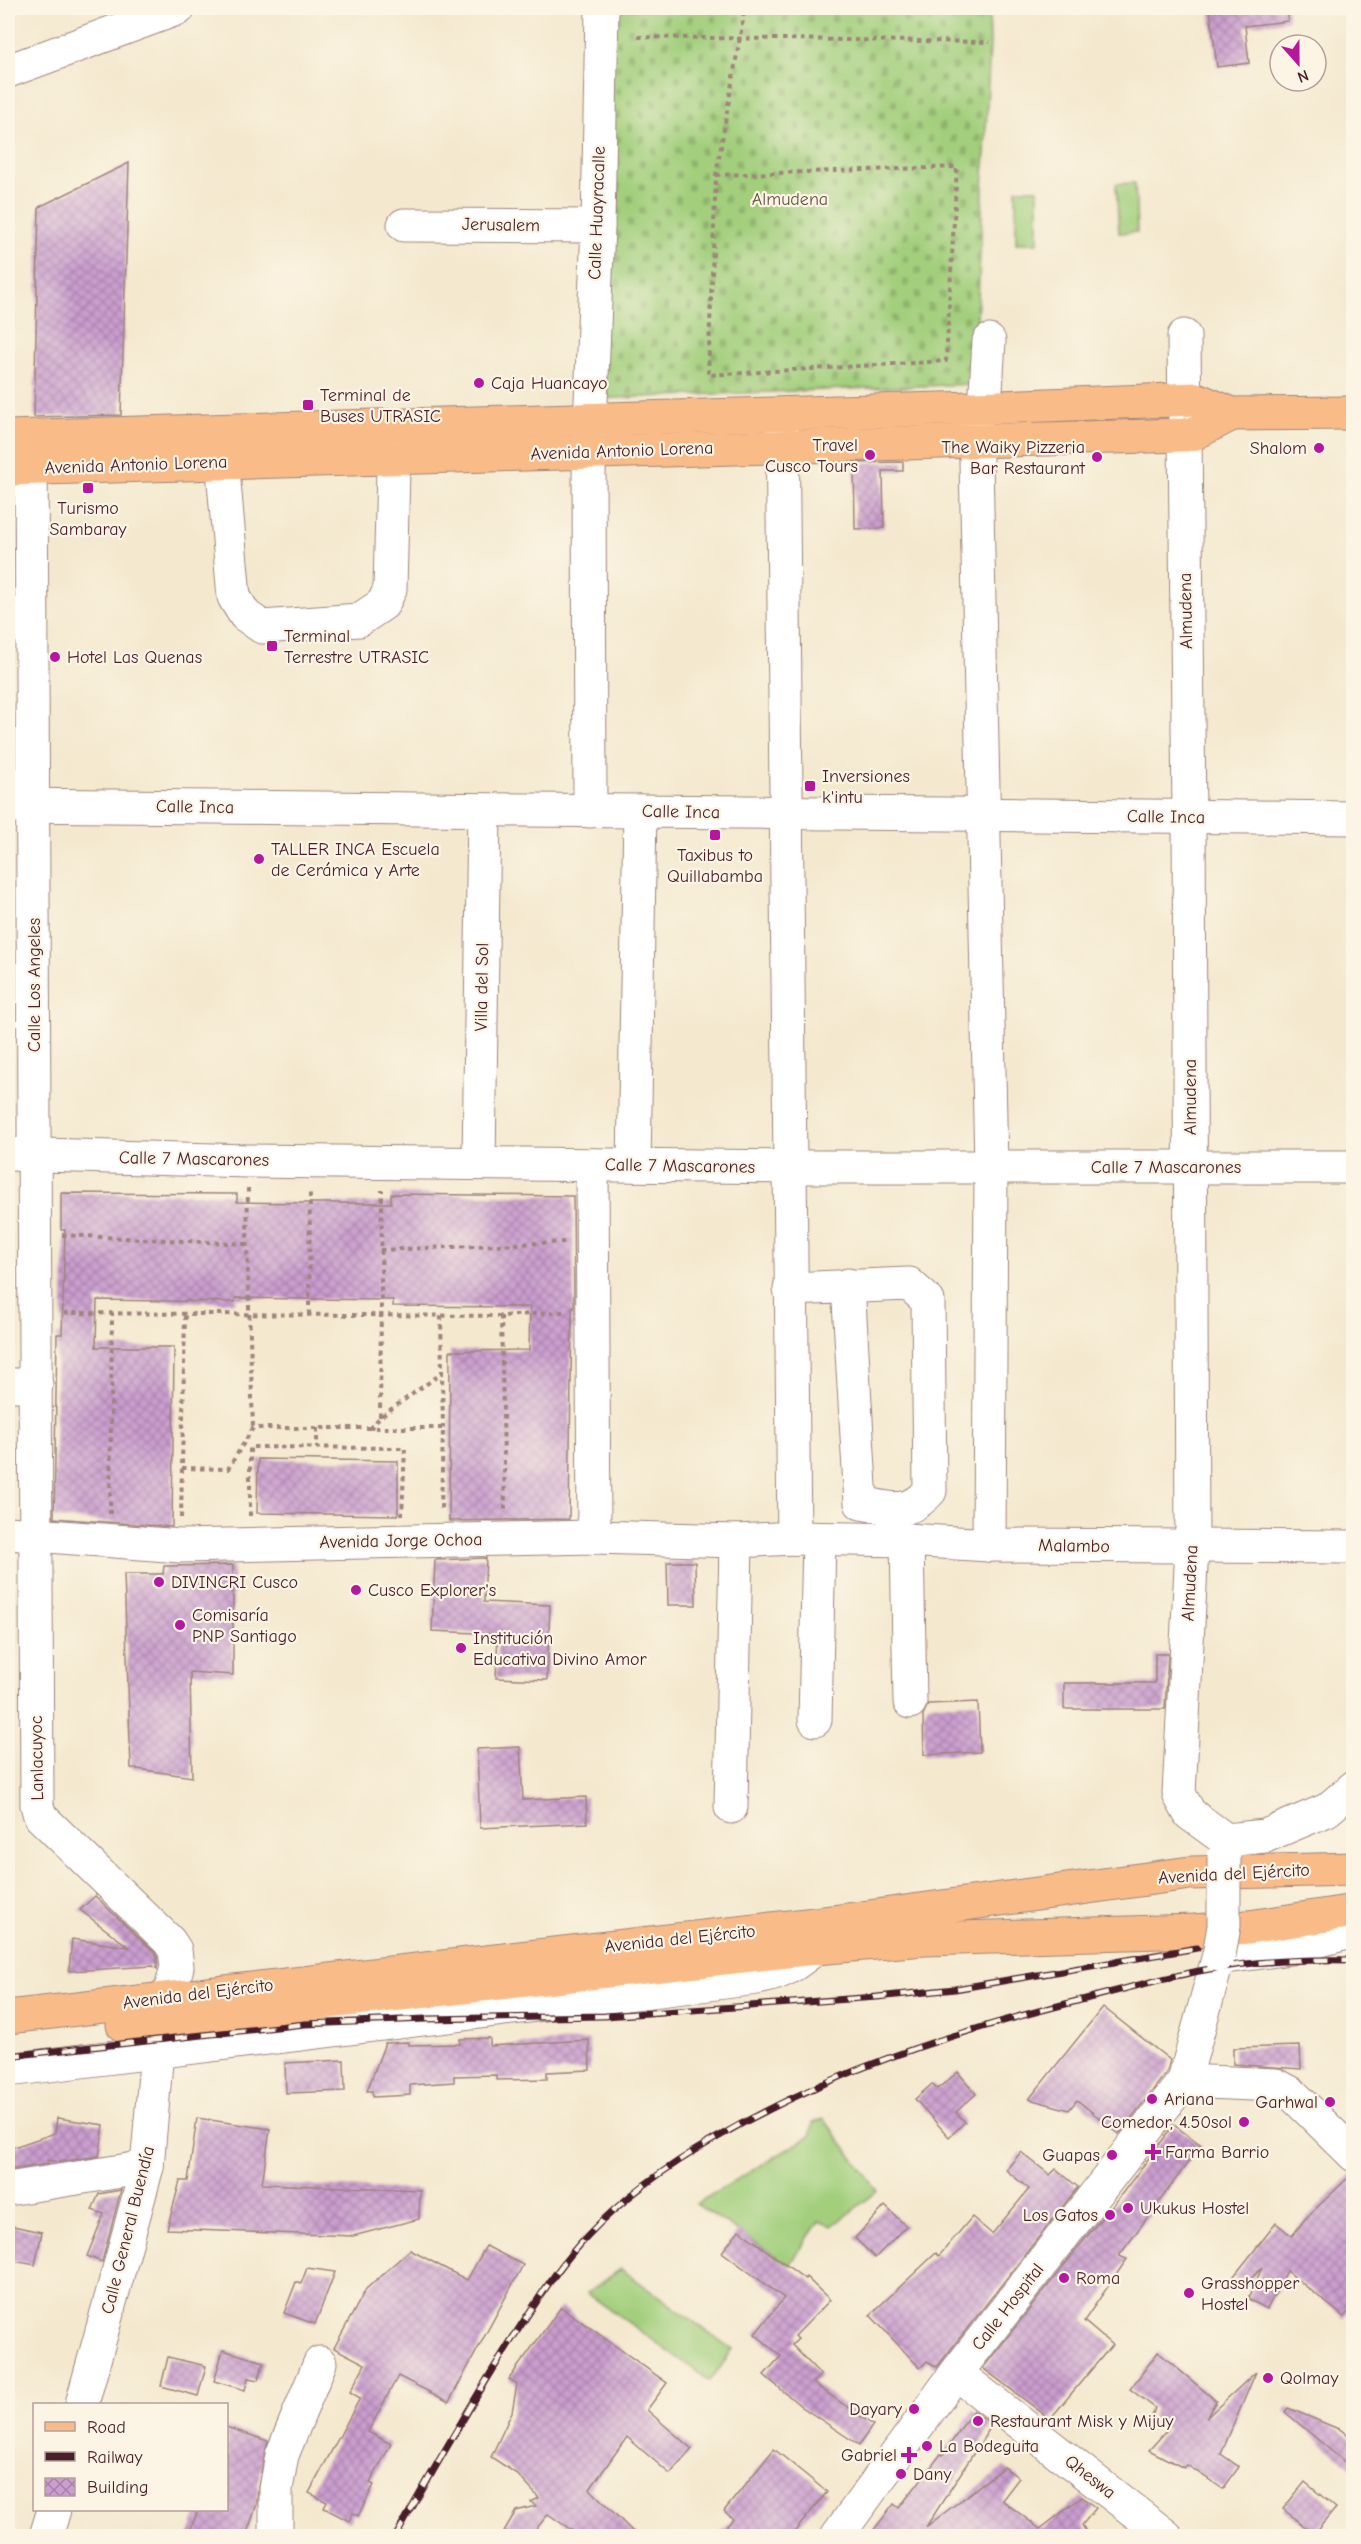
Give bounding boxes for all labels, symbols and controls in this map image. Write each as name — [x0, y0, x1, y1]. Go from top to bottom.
north arrow — [1268, 33, 1328, 93]
text: N — [1295, 66, 1311, 86]
street label: Calle Huayracalle — [584, 146, 610, 280]
park label: Almudena — [752, 189, 828, 210]
street label: Jerusalem — [462, 214, 540, 236]
place label: Caja Huancayo — [491, 373, 608, 394]
marker: Caja Huancayo — [472, 376, 486, 390]
place label: Terminal de Buses UTRASIC — [320, 385, 441, 427]
marker: Terminal de Buses UTRASIC — [301, 398, 315, 412]
place label: Travel Cusco Tours — [765, 435, 858, 477]
street label: Avenida Antonio Lorena — [530, 437, 714, 465]
place label: The Waiky Pizzeria Bar Restaurant — [941, 437, 1086, 479]
place label: Shalom — [1250, 438, 1307, 459]
marker: Shalom — [1312, 441, 1326, 455]
marker: Travel Cusco Tours — [863, 448, 877, 462]
marker: The Waiky Pizzeria Bar Restaurant — [1090, 450, 1104, 464]
street label: Avenida Antonio Lorena — [44, 451, 228, 479]
marker: Turismo Sambaray — [81, 481, 95, 495]
place label: Turismo Sambaray — [49, 498, 128, 540]
street label: Almudena — [1175, 573, 1197, 649]
place label: Terminal Terrestre UTRASIC — [284, 626, 429, 668]
marker: Terminal Terrestre UTRASIC — [265, 639, 279, 653]
place label: Hotel Las Quenas — [67, 647, 202, 668]
marker: Hotel Las Quenas — [48, 650, 62, 664]
place label: Inversiones k'intu — [822, 766, 910, 808]
marker: Inversiones k'intu — [803, 779, 817, 793]
street label: Calle Inca — [156, 796, 234, 818]
street label: Calle Inca — [642, 801, 720, 823]
street label: Calle Inca — [1127, 806, 1205, 828]
marker: Taxibus to Quillabamba — [708, 828, 722, 842]
place label: TALLER INCA Escuela de Cerámica y Arte — [271, 839, 440, 881]
place label: Taxibus to Quillabamba — [667, 845, 763, 887]
marker: TALLER INCA Escuela de Cerámica y Arte — [252, 852, 266, 866]
street label: Calle Los Angeles — [24, 918, 45, 1052]
street label: Villa del Sol — [471, 942, 493, 1032]
street label: Almudena — [1180, 1059, 1201, 1135]
street label: Calle 7 Mascarones — [119, 1147, 269, 1171]
street label: Calle 7 Mascarones — [605, 1154, 755, 1178]
street label: Calle 7 Mascarones — [1091, 1157, 1241, 1178]
street label: Avenida Jorge Ochoa — [319, 1529, 483, 1553]
street label: Malambo — [1038, 1535, 1110, 1557]
street label: Almudena — [1178, 1544, 1202, 1622]
place label: DIVINCRI Cusco — [171, 1572, 298, 1593]
marker: DIVINCRI Cusco — [152, 1575, 166, 1589]
place label: Cusco Explorer's — [368, 1580, 496, 1601]
marker: Cusco Explorer's — [349, 1583, 363, 1597]
place label: Comisaría PNP Santiago — [192, 1605, 297, 1647]
marker: Comisaría PNP Santiago — [173, 1618, 187, 1632]
place label: Institución Educativa Divino Amor — [473, 1628, 648, 1670]
marker: Institución Educativa Divino Amor — [454, 1641, 468, 1655]
street label: Lanlacuyoc — [26, 1715, 48, 1801]
street label: Avenida del Ejército — [1158, 1860, 1310, 1888]
street label: Avenida del Ejército — [603, 1921, 757, 1957]
street label: Avenida del Ejército — [121, 1974, 275, 2014]
place label: Ariana — [1164, 2089, 1214, 2110]
marker: Ariana — [1145, 2092, 1159, 2106]
place label: Garhwal — [1255, 2092, 1318, 2113]
marker: Garhwal — [1323, 2095, 1337, 2109]
place label: Comedor, 4.50sol — [1101, 2112, 1232, 2133]
marker: Comedor, 4.50sol — [1237, 2115, 1251, 2129]
place label: Farma Barrio — [1165, 2142, 1269, 2163]
street label: Calle General Buendía — [97, 2144, 159, 2316]
place label: Guapas — [1042, 2145, 1100, 2166]
marker: Farma Barrio — [1146, 2145, 1160, 2159]
marker: Guapas — [1105, 2148, 1119, 2162]
place label: Ukukus Hostel — [1140, 2198, 1249, 2219]
marker: Ukukus Hostel — [1121, 2201, 1135, 2215]
place label: Los Gatos — [1023, 2205, 1098, 2226]
marker: Los Gatos — [1103, 2208, 1117, 2222]
street label: Calle Hospital — [968, 2259, 1048, 2355]
place label: Roma — [1076, 2268, 1120, 2289]
marker: Roma — [1057, 2271, 1071, 2285]
place label: Grasshopper Hostel — [1201, 2273, 1300, 2315]
marker: Grasshopper Hostel — [1182, 2286, 1196, 2300]
place label: Qolmay — [1280, 2368, 1339, 2389]
marker: Qolmay — [1261, 2371, 1275, 2385]
place label: Dayary — [849, 2399, 903, 2420]
marker: Dayary — [907, 2402, 921, 2416]
legend — [33, 2403, 228, 2511]
place label: Restaurant Misk y Mijuy — [990, 2411, 1174, 2432]
marker: Restaurant Misk y Mijuy — [971, 2414, 985, 2428]
text: Road — [87, 2417, 126, 2438]
place label: La Bodeguita — [939, 2436, 1039, 2457]
marker: La Bodeguita — [920, 2439, 934, 2453]
place label: Gabriel — [841, 2445, 897, 2466]
text: Railway — [87, 2447, 144, 2468]
marker: Gabriel — [902, 2448, 916, 2462]
street label: Qheswa — [1060, 2451, 1120, 2503]
place label: Dany — [913, 2464, 953, 2485]
marker: Dany — [894, 2467, 908, 2481]
text: Building — [87, 2477, 149, 2498]

